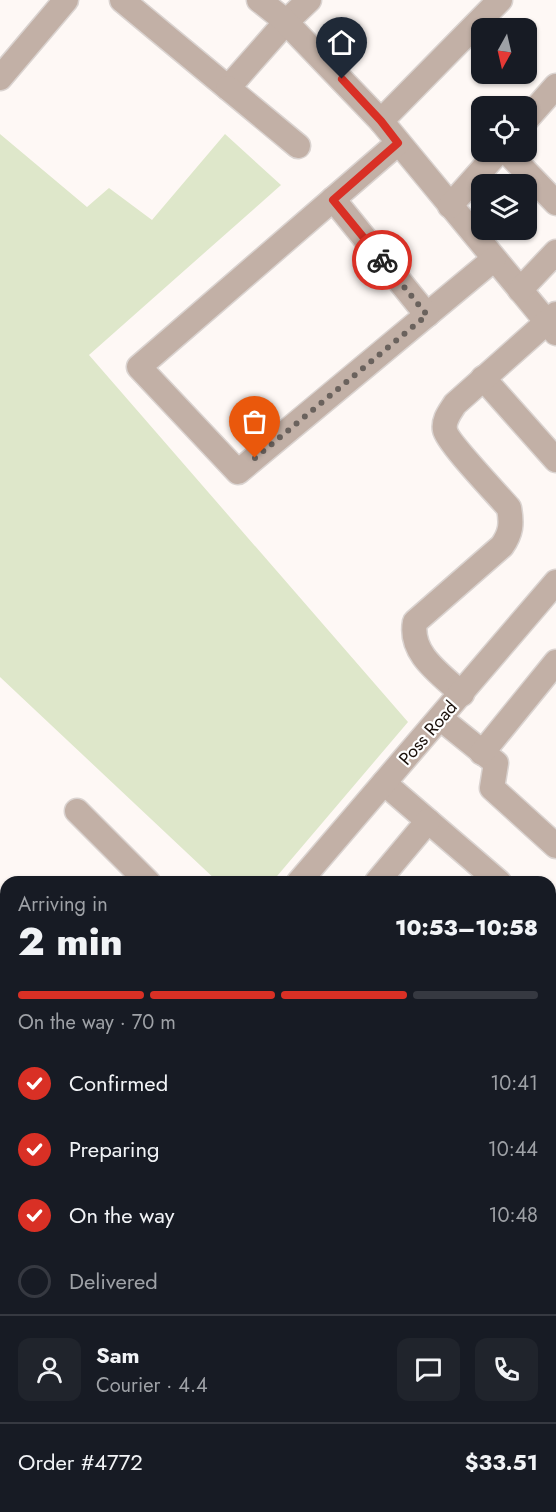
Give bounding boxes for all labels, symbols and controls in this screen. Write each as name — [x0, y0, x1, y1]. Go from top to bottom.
pin — [316, 17, 367, 79]
north arrow — [471, 18, 537, 84]
map controls — [471, 18, 537, 240]
icon: home — [325, 26, 358, 59]
button: locate — [471, 96, 537, 162]
button: layers — [471, 174, 537, 240]
courier — [352, 230, 412, 290]
icon: bike — [366, 244, 399, 277]
pin — [229, 396, 280, 458]
icon: bag — [238, 405, 271, 438]
street label: Poss Road — [393, 695, 463, 771]
text: Arriving in — [18, 890, 108, 919]
text: 10:53–10:58 — [395, 911, 538, 943]
text: 2 min — [18, 913, 123, 970]
text: On the way · 70 m — [18, 1008, 176, 1037]
icon: check — [18, 1067, 51, 1100]
text: Confirmed — [69, 1067, 168, 1099]
text: 10:41 — [490, 1069, 538, 1098]
icon: check — [18, 1133, 51, 1166]
text: Preparing — [69, 1133, 160, 1165]
text: 10:44 — [488, 1135, 538, 1164]
icon: check — [18, 1199, 51, 1232]
text: On the way — [69, 1199, 174, 1231]
text: 10:48 — [488, 1201, 538, 1230]
text: Delivered — [69, 1265, 158, 1297]
button: person — [18, 1338, 81, 1401]
button: chat — [397, 1338, 460, 1401]
button: phone — [475, 1338, 538, 1401]
text: Sam — [96, 1339, 140, 1371]
text: Courier · 4.4 — [96, 1371, 208, 1400]
text: Order #4772 — [18, 1446, 143, 1478]
text: $33.51 — [465, 1446, 538, 1478]

